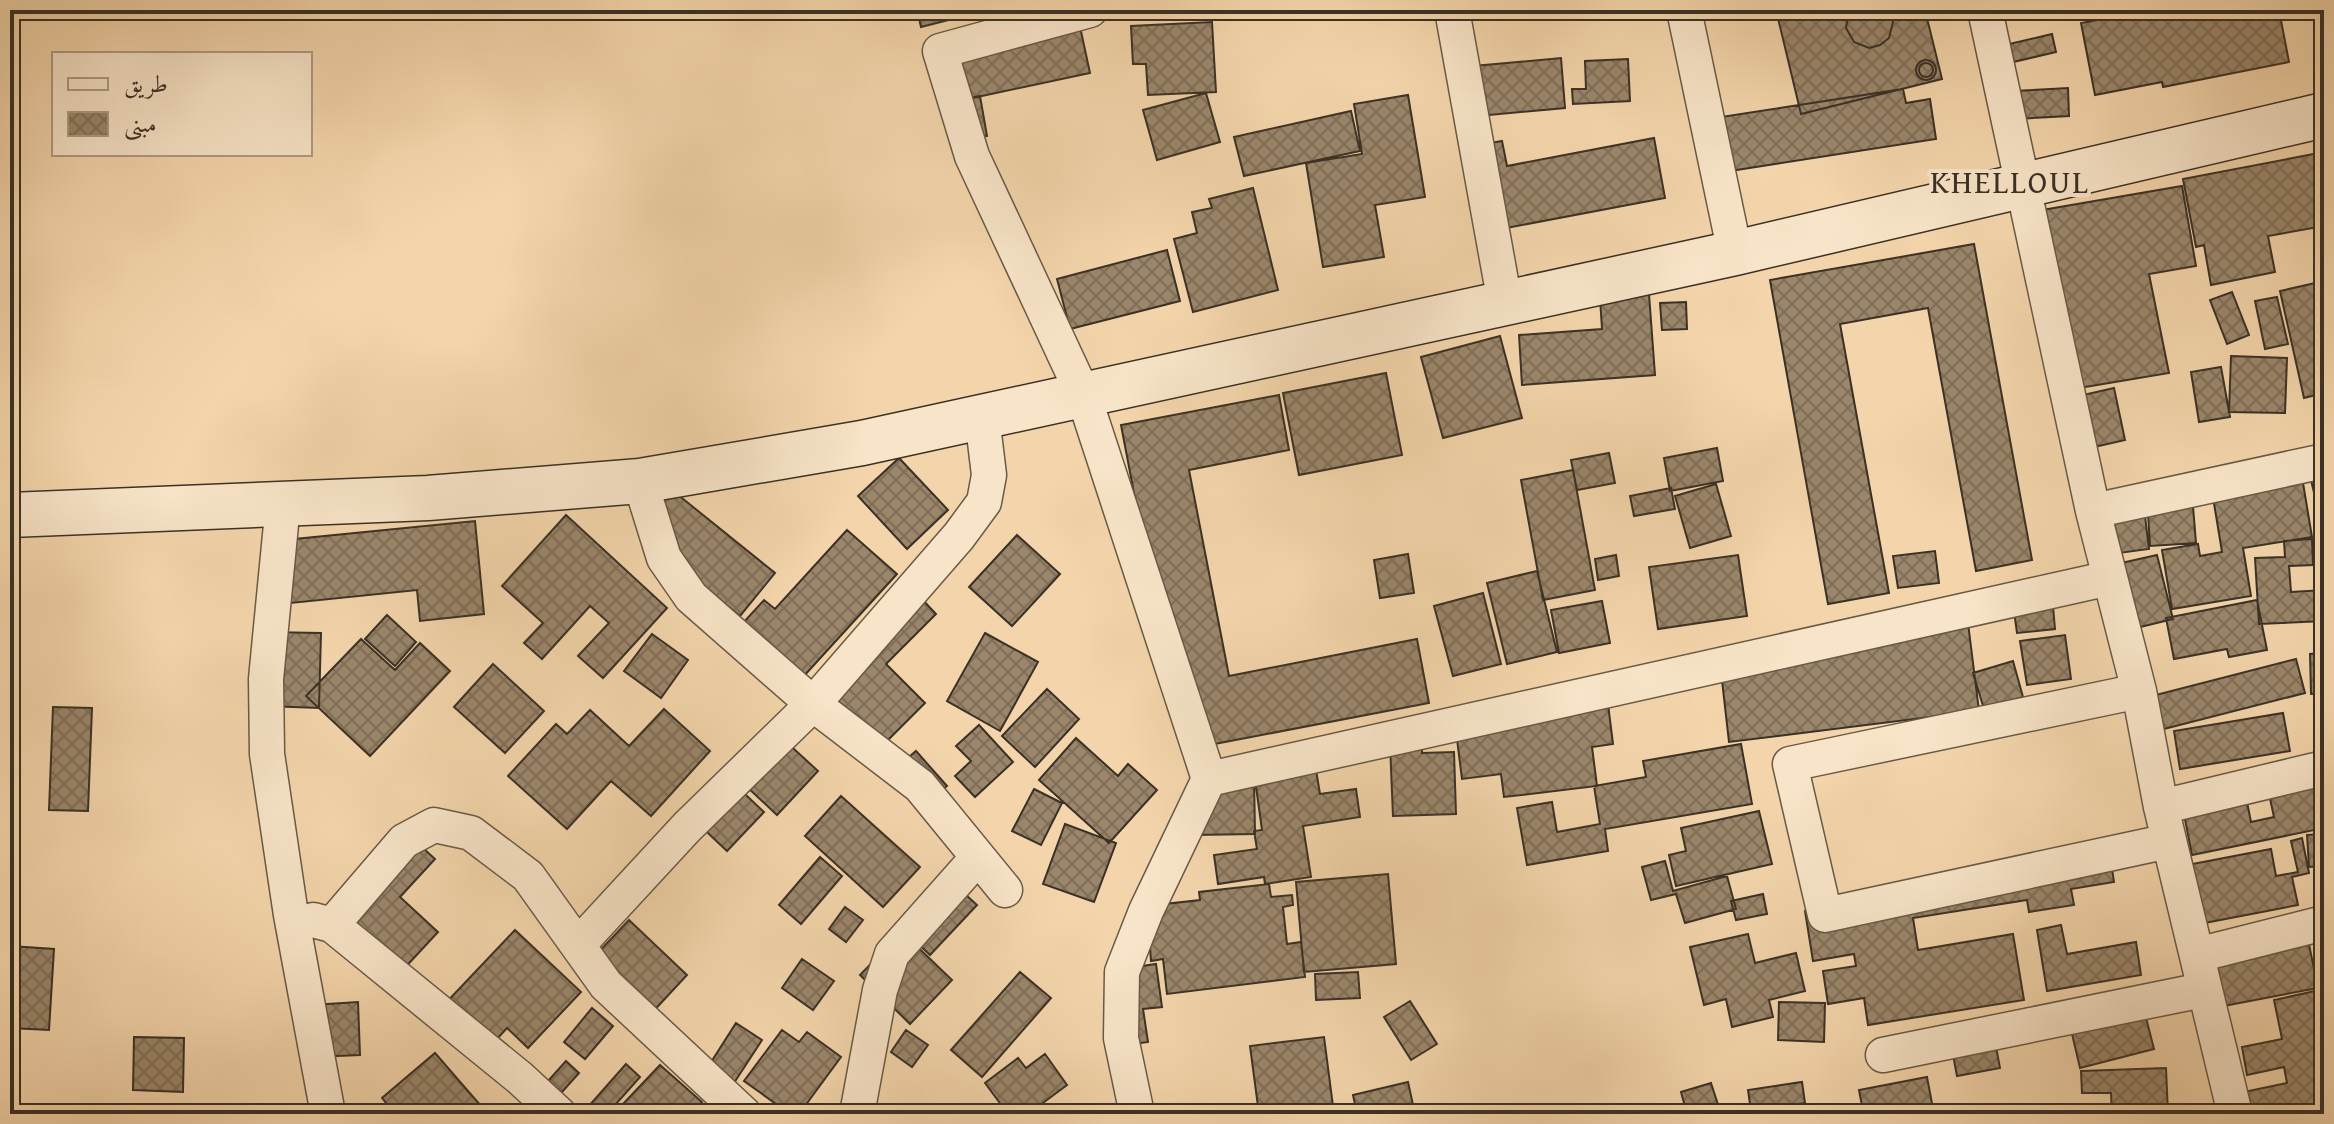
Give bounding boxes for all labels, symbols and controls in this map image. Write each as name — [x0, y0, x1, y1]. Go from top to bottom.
legend — [52, 52, 312, 156]
text: طريق — [124, 66, 168, 101]
text: مبنى — [124, 106, 157, 141]
district label: KHELLOUL — [1930, 158, 2090, 205]

